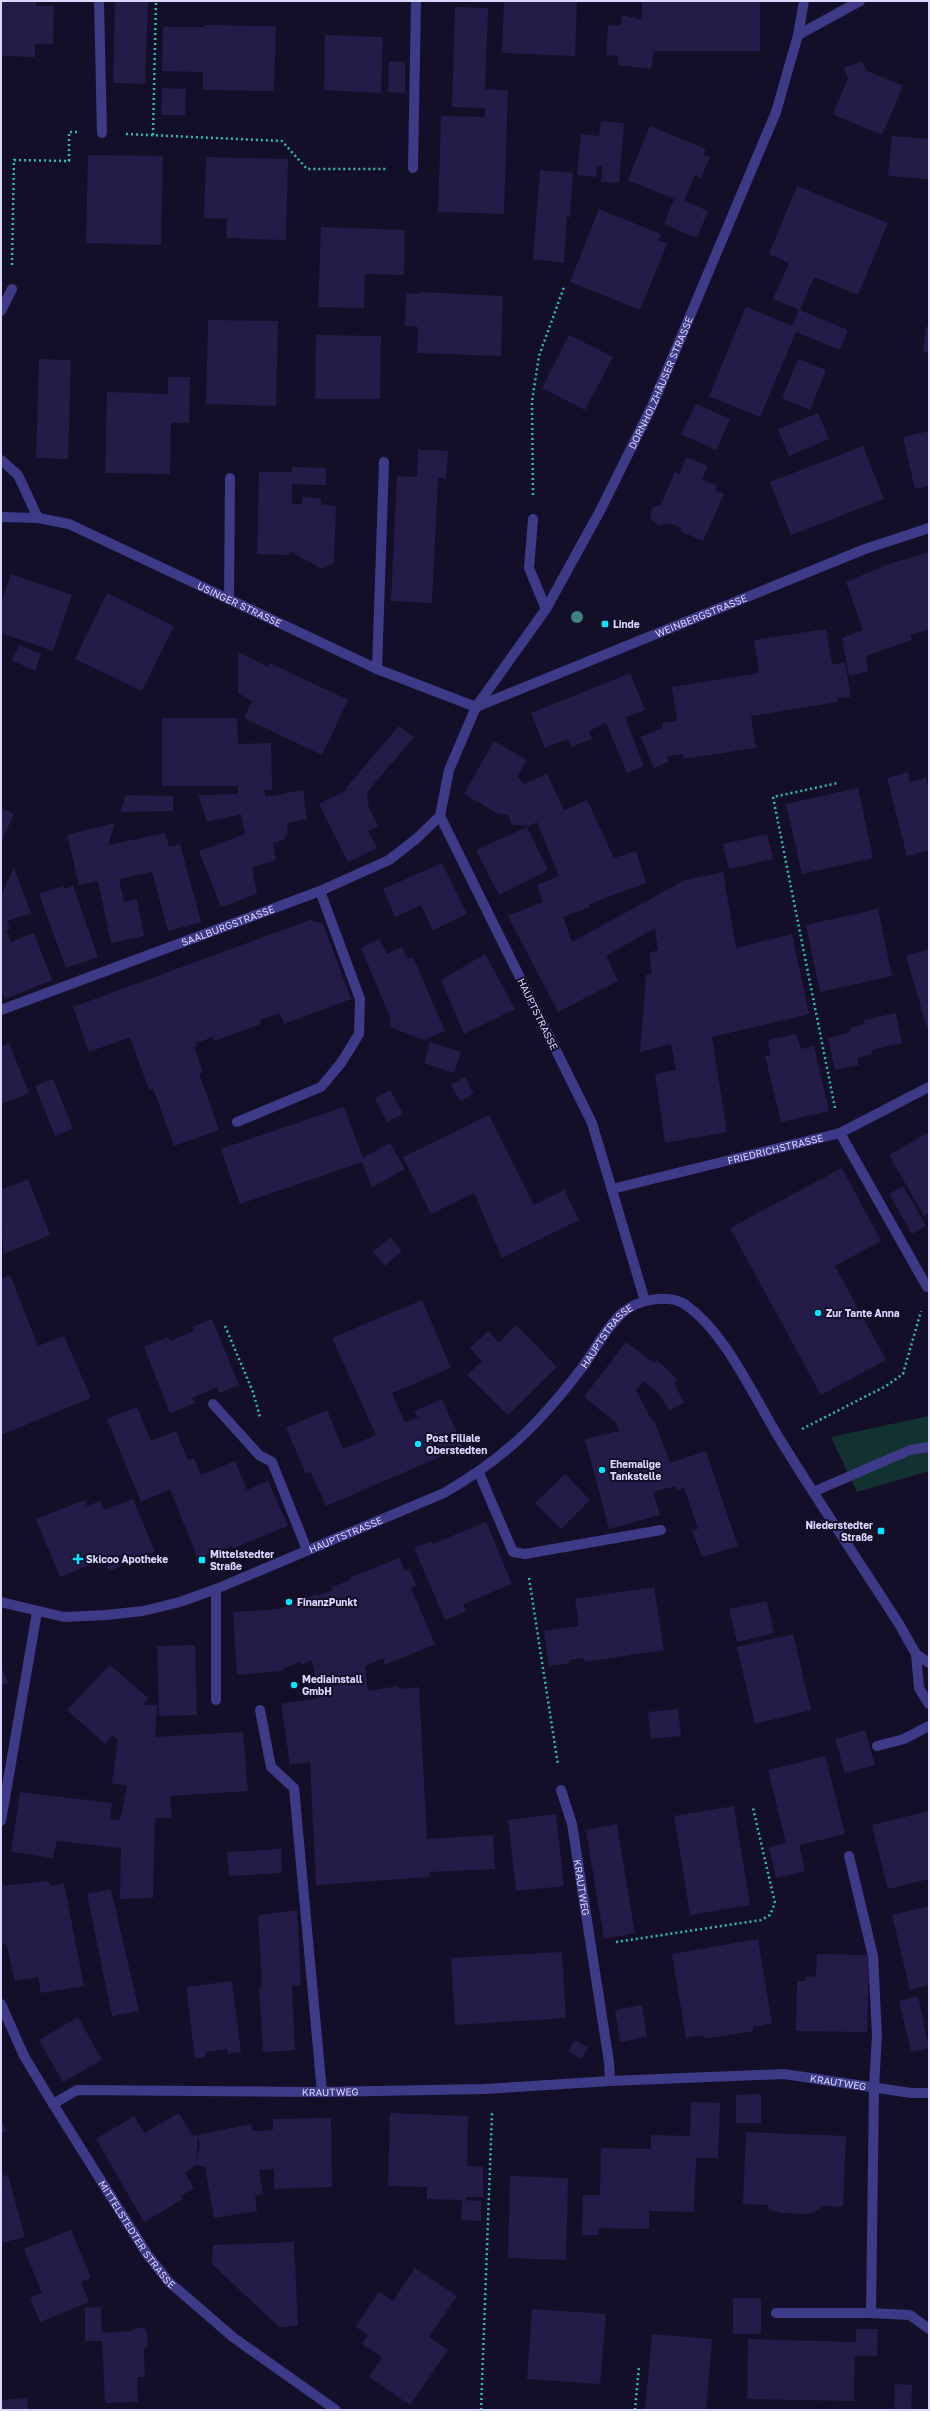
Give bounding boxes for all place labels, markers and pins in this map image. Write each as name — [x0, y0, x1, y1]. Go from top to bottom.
place label: Linde — [613, 618, 640, 630]
marker: Linde — [600, 619, 610, 629]
place label: Zur Tante Anna — [826, 1307, 900, 1319]
marker: Zur Tante Anna — [813, 1308, 823, 1318]
place label: Post Filiale Oberstedten — [426, 1432, 487, 1456]
marker: Post Filiale Oberstedten — [413, 1439, 423, 1449]
place label: Ehemalige Tankstelle — [610, 1458, 661, 1482]
marker: Ehemalige Tankstelle — [597, 1465, 607, 1475]
place label: Niederstedter Straße — [805, 1519, 873, 1543]
marker: Niederstedter Straße — [876, 1526, 886, 1536]
place label: Mittelstedter Straße — [210, 1548, 274, 1572]
place label: Skicoo Apotheke — [86, 1553, 168, 1565]
marker: Skicoo Apotheke — [73, 1554, 83, 1564]
marker: Mittelstedter Straße — [197, 1555, 207, 1565]
place label: FinanzPunkt — [297, 1596, 357, 1608]
marker: FinanzPunkt — [284, 1597, 294, 1607]
place label: Mediainstall GmbH — [302, 1673, 363, 1697]
marker: Mediainstall GmbH — [289, 1680, 299, 1690]

